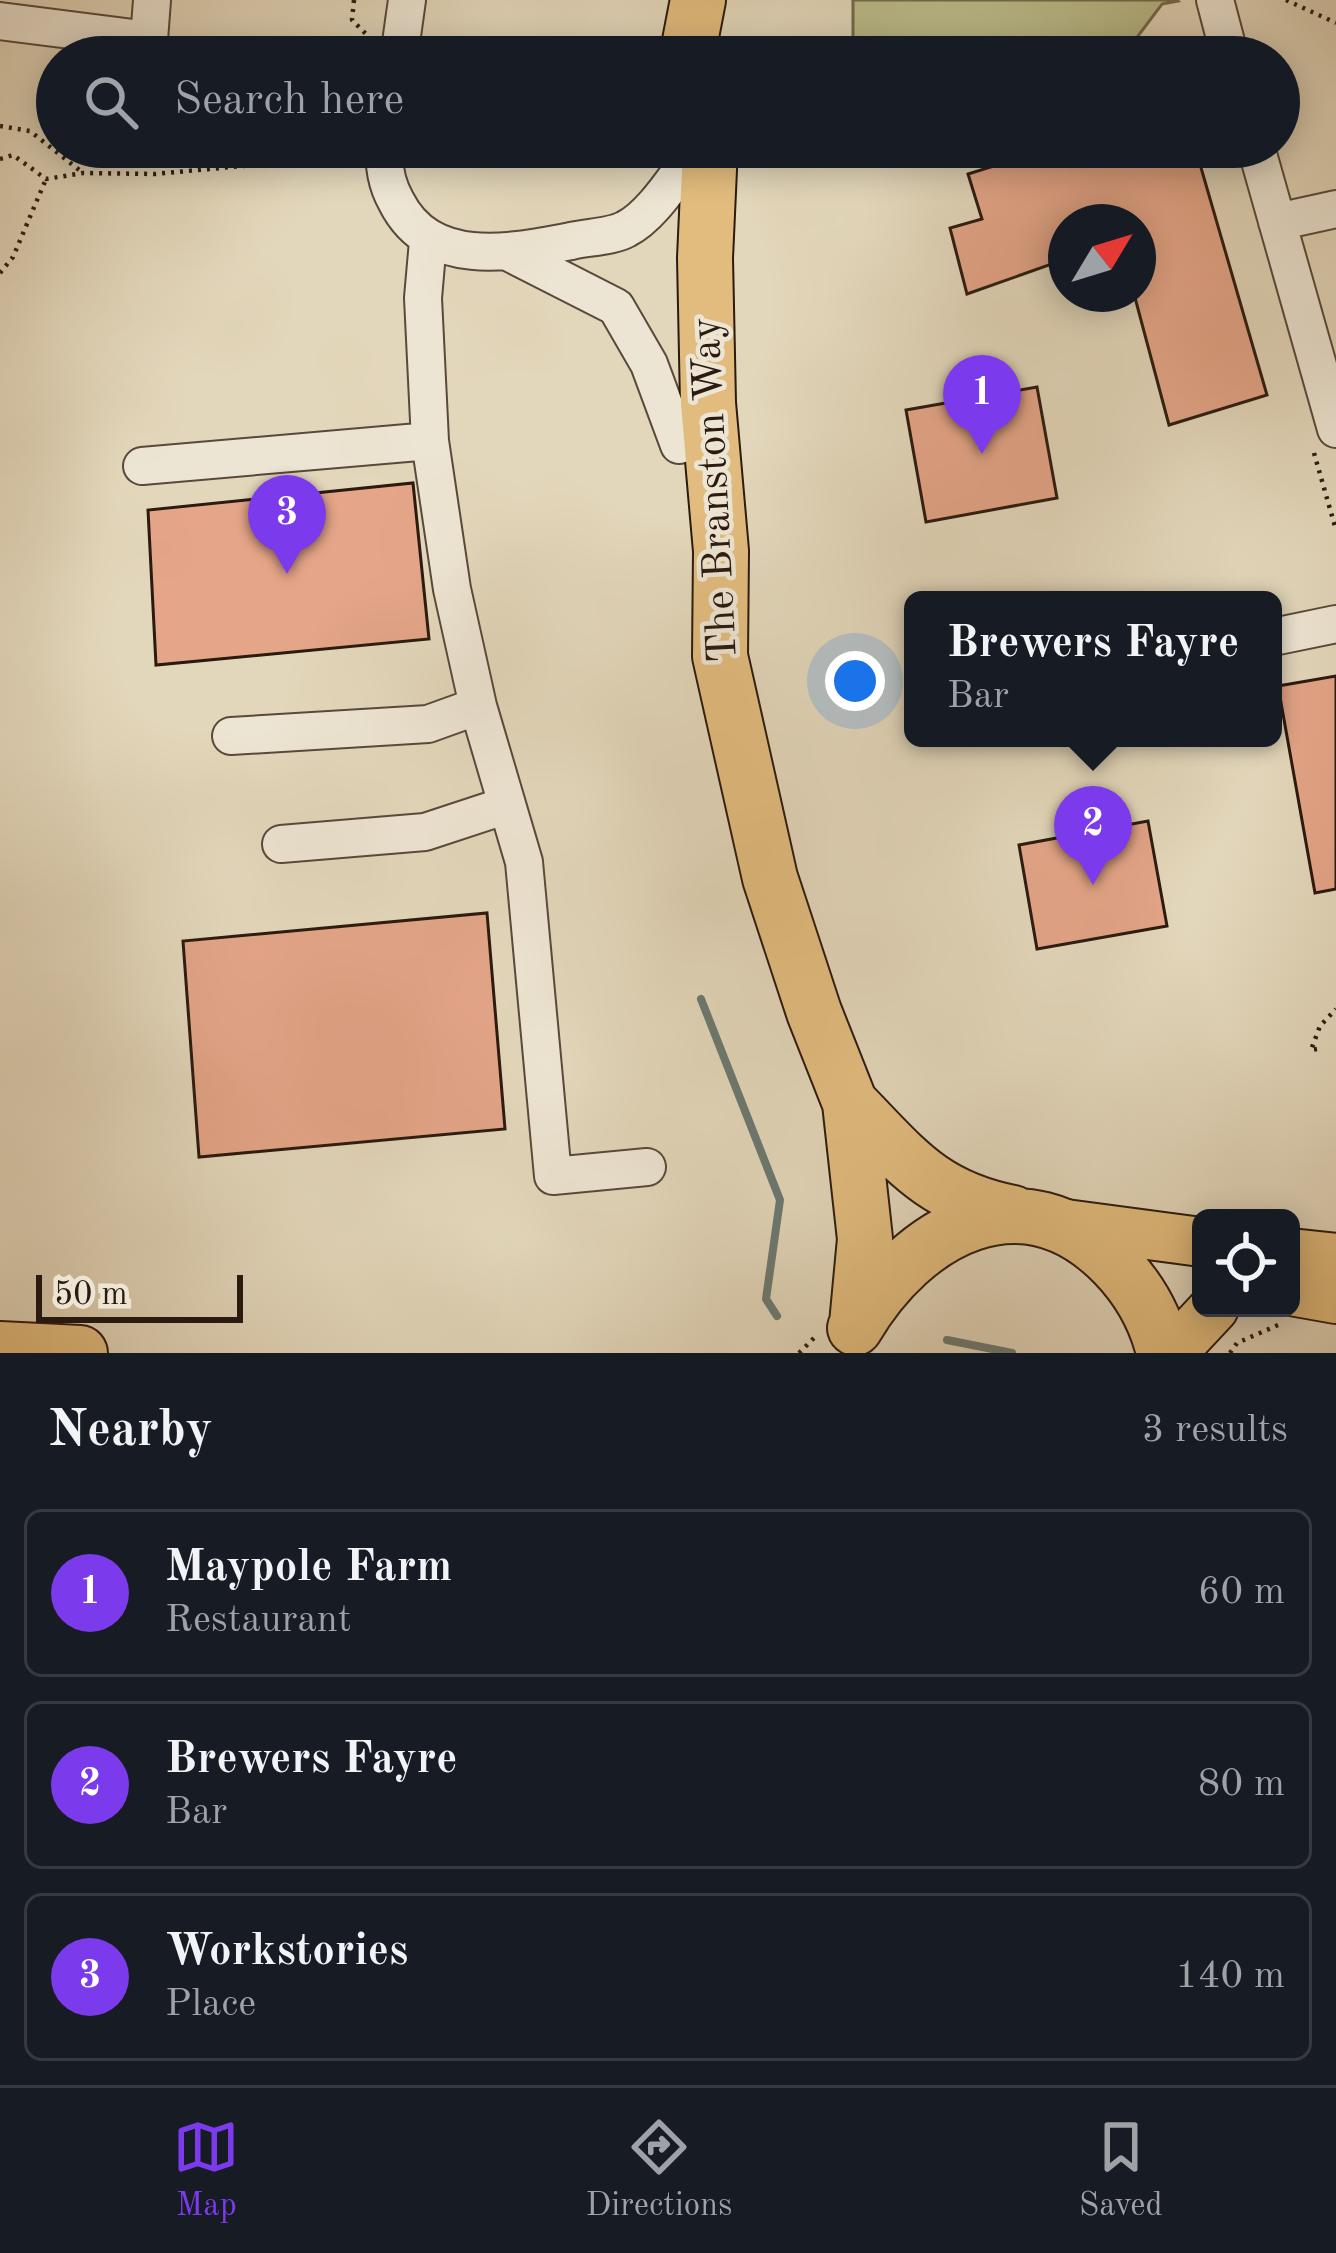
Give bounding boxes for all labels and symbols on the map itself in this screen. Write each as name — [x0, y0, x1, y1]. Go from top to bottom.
north arrow — [1048, 204, 1156, 312]
street label: The Branston Way — [686, 316, 746, 664]
pin: 1 — [943, 355, 1021, 454]
pin: 3 — [248, 475, 326, 574]
your location — [825, 651, 885, 711]
pin: 2 — [1054, 786, 1132, 885]
scale bar — [36, 1269, 243, 1322]

